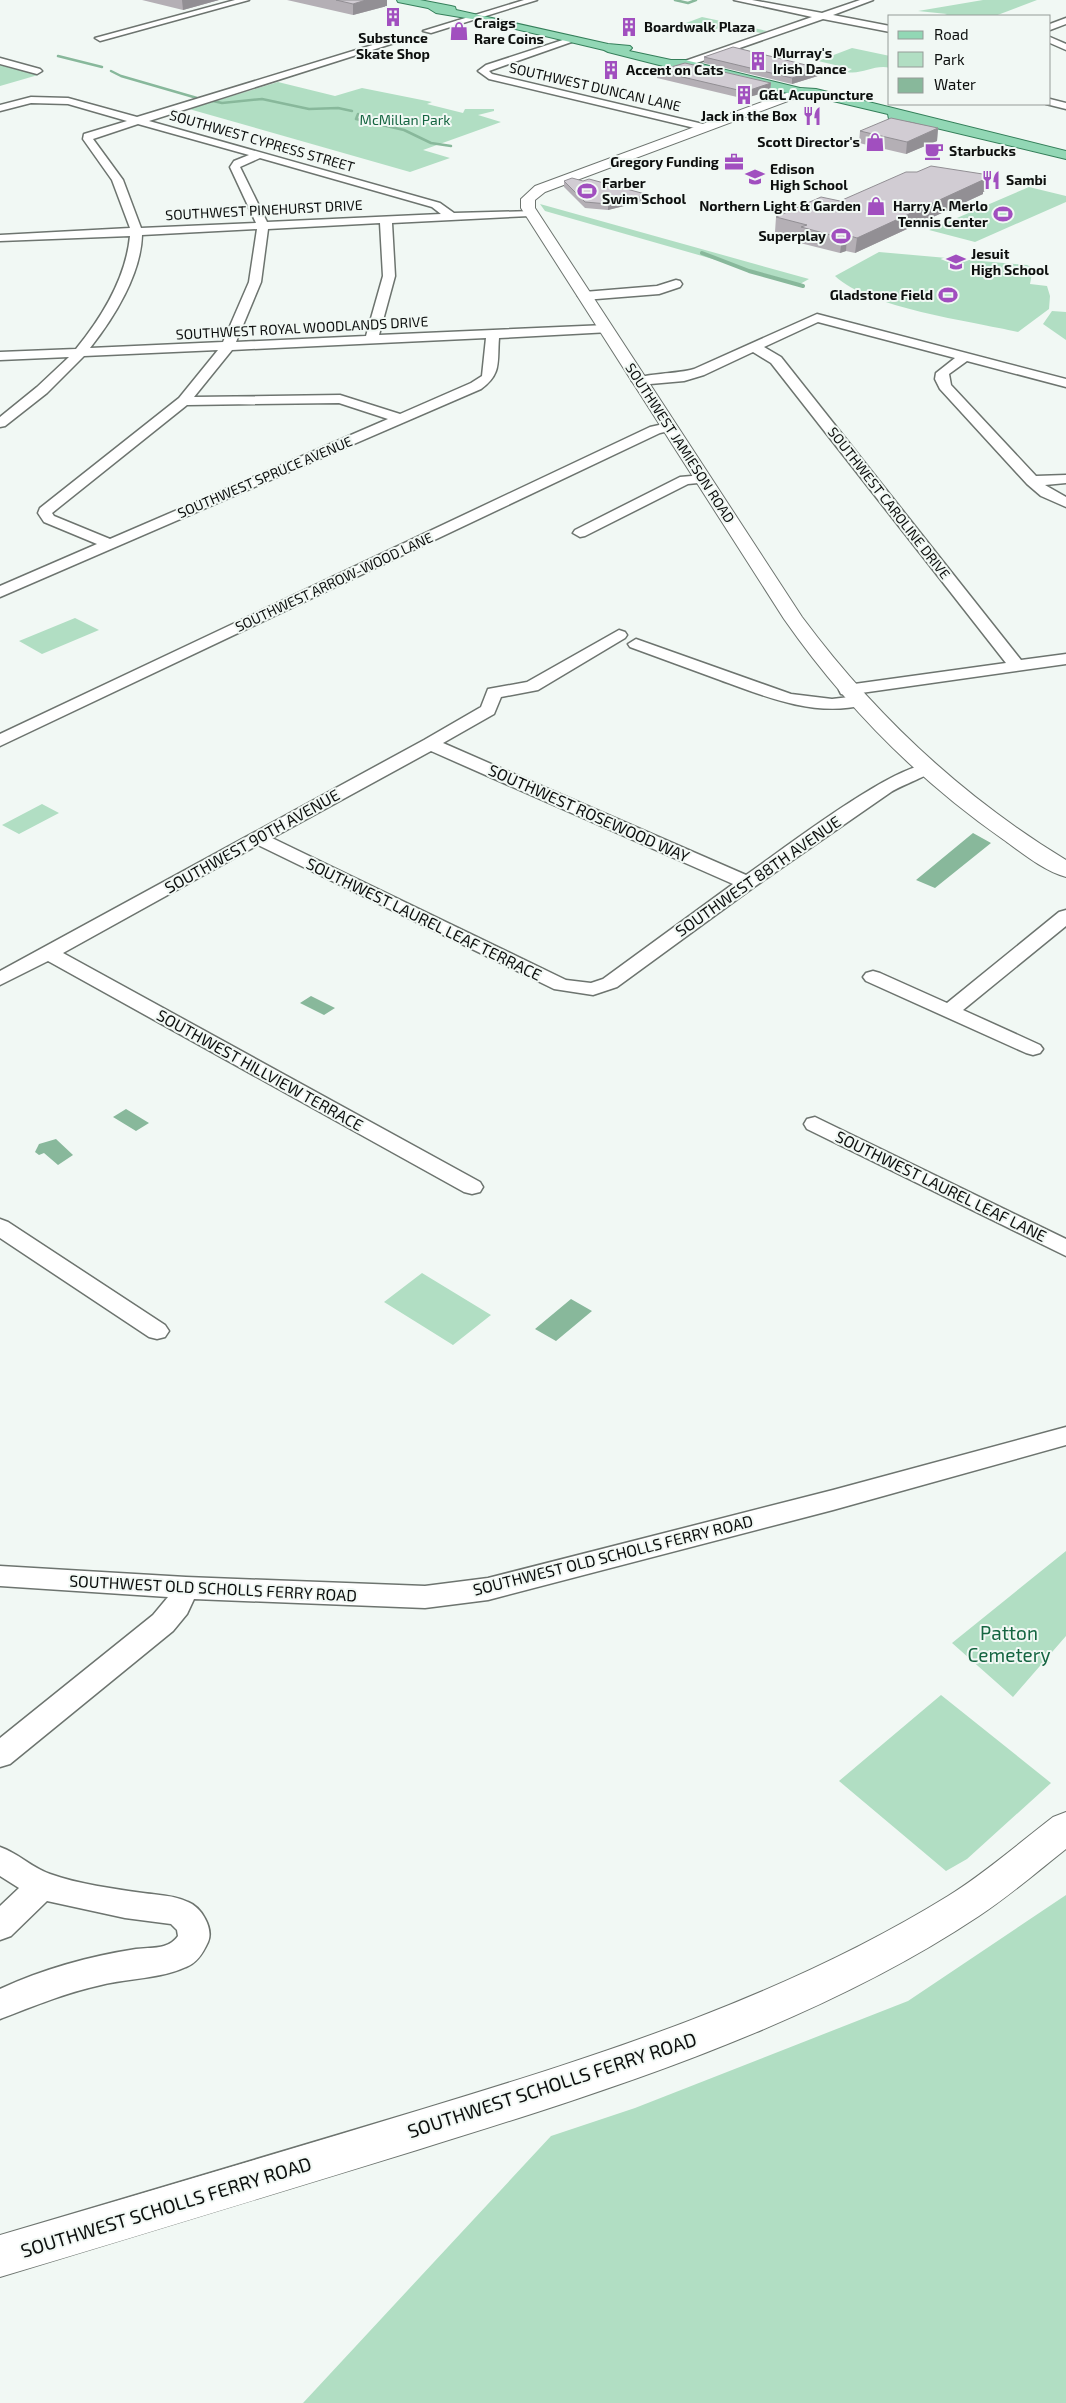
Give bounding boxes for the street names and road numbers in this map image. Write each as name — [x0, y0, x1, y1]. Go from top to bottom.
street label: SOUTHWEST DUNCAN LANE — [508, 58, 683, 115]
street label: SOUTHWEST CYPRESS STREET — [168, 106, 357, 175]
street label: SOUTHWEST PINEHURST DRIVE — [165, 196, 363, 223]
street label: SOUTHWEST ROYAL WOODLANDS DRIVE — [175, 312, 429, 343]
street label: SOUTHWEST JAMIESON ROAD — [622, 360, 738, 526]
street label: SOUTHWEST CAROLINE DRIVE — [825, 423, 954, 582]
street label: SOUTHWEST SPRUCE AVENUE — [175, 432, 355, 521]
street label: SOUTHWEST ARROW-WOOD LANE — [232, 528, 436, 635]
street label: SOUTHWEST ROSEWOOD WAY — [486, 760, 693, 866]
street label: SOUTHWEST 90TH AVENUE — [161, 785, 342, 897]
street label: SOUTHWEST 88TH AVENUE — [671, 811, 844, 940]
street label: SOUTHWEST LAUREL LEAF TERRACE — [303, 853, 545, 984]
street label: SOUTHWEST HILLVIEW TERRACE — [154, 1005, 367, 1134]
street label: SOUTHWEST LAUREL LEAF LANE — [833, 1126, 1050, 1245]
street label: SOUTHWEST OLD SCHOLLS FERRY ROAD — [471, 1510, 755, 1599]
street label: SOUTHWEST OLD SCHOLLS FERRY ROAD — [69, 1570, 357, 1605]
street label: SOUTHWEST SCHOLLS FERRY ROAD — [404, 2027, 699, 2142]
street label: SOUTHWEST SCHOLLS FERRY ROAD — [18, 2151, 314, 2262]

